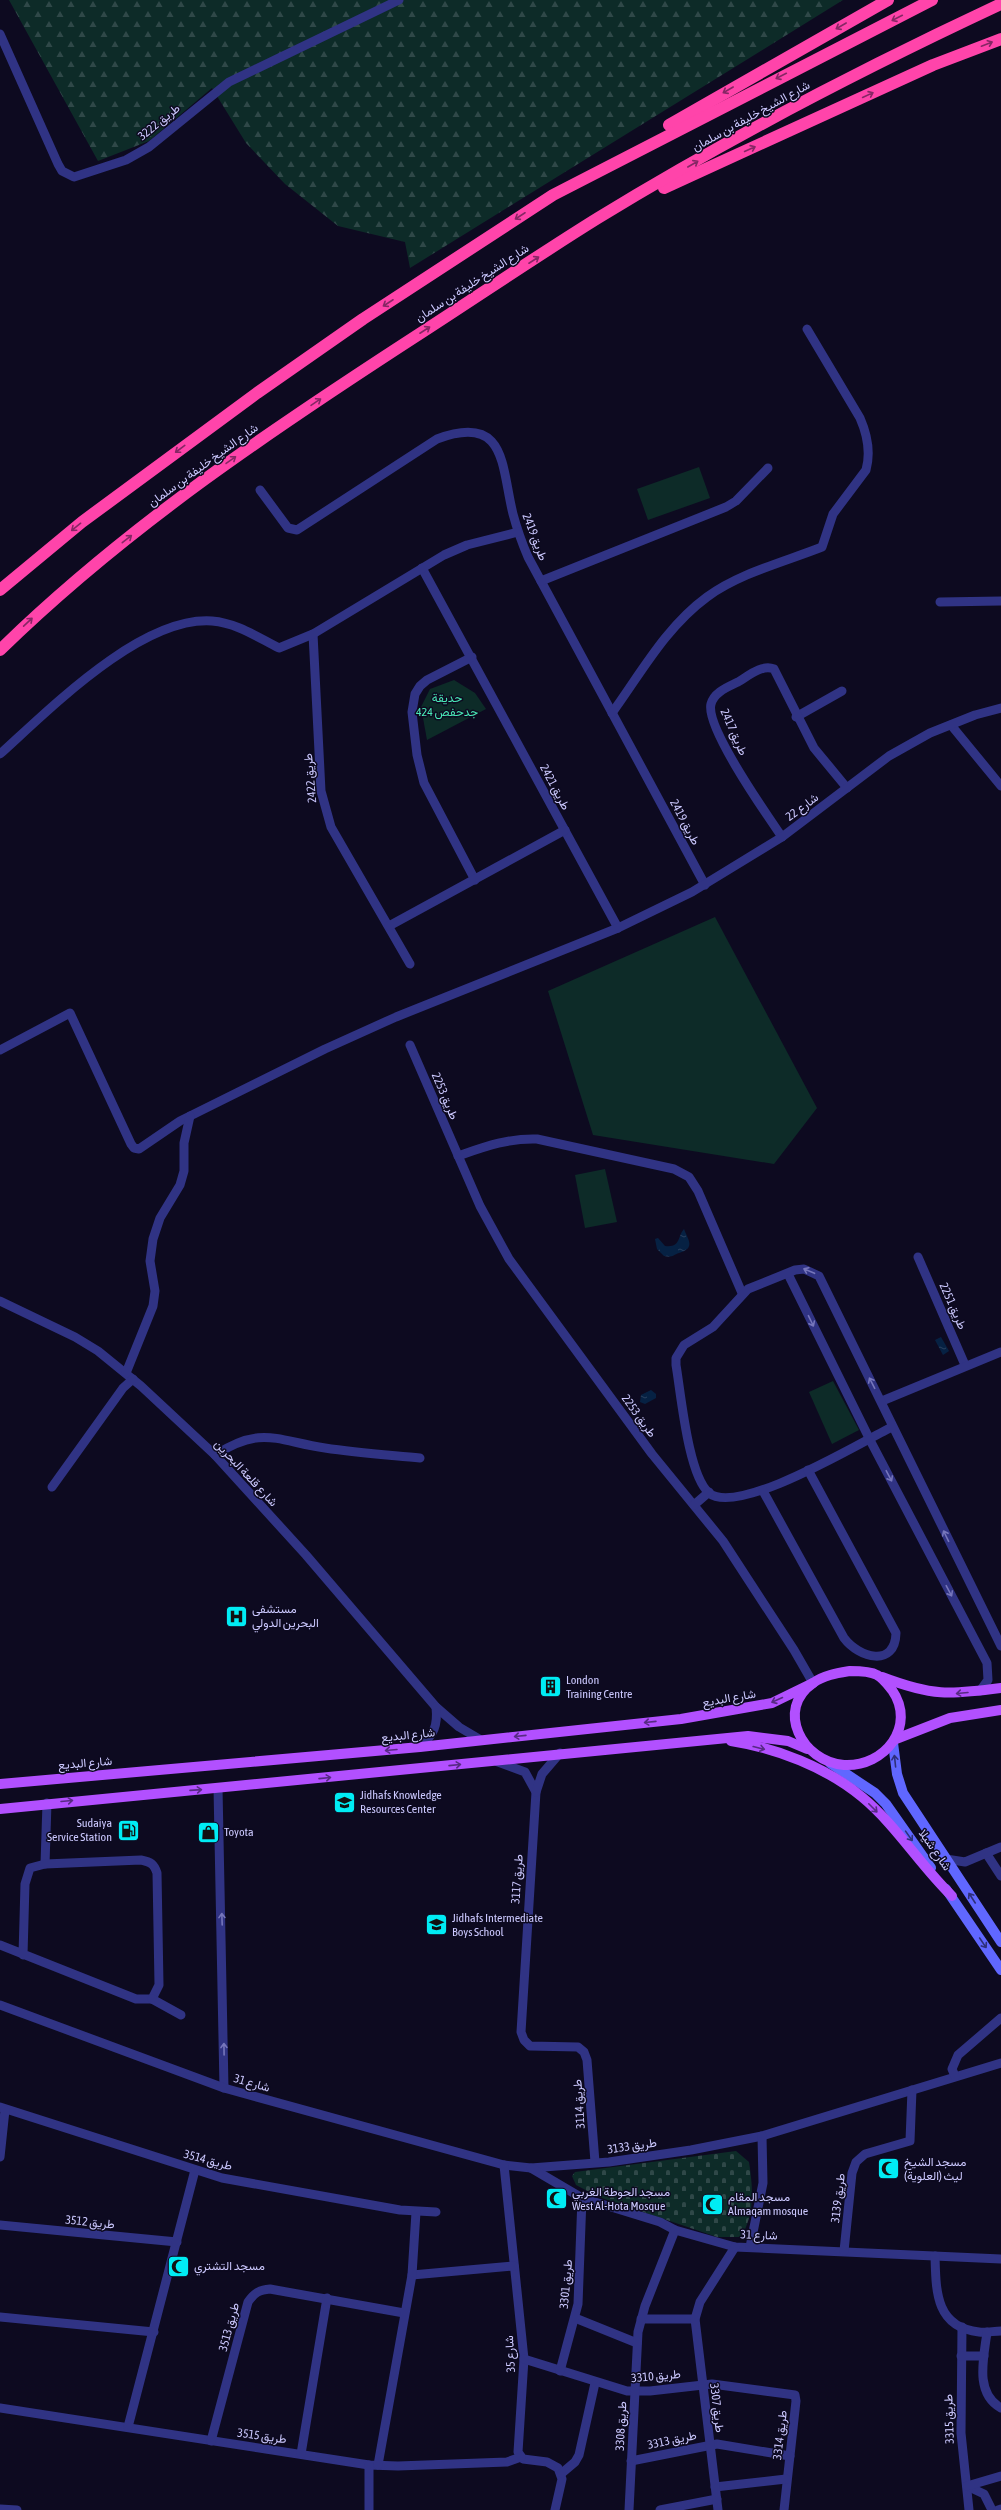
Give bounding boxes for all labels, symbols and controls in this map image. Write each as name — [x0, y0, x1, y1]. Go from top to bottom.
one-way arrow — [891, 14, 903, 22]
one-way arrow — [836, 23, 848, 31]
one-way arrow — [981, 39, 993, 47]
one-way arrow — [775, 73, 787, 80]
street label: شارع الشيخ خليفة بن سلمان — [690, 78, 813, 156]
one-way arrow — [722, 87, 734, 95]
one-way arrow — [862, 91, 874, 98]
street label: طريق 3222 — [135, 101, 183, 144]
one-way arrow — [743, 145, 755, 152]
one-way arrow — [687, 159, 699, 167]
one-way arrow — [515, 212, 526, 220]
street label: شارع الشيخ خليفة بن سلمان — [413, 241, 532, 327]
one-way arrow — [528, 256, 539, 264]
one-way arrow — [382, 299, 394, 307]
one-way arrow — [419, 326, 430, 334]
one-way arrow — [311, 398, 322, 406]
street label: شارع الشيخ خليفة بن سلمان — [145, 420, 262, 511]
one-way arrow — [174, 444, 185, 453]
one-way arrow — [225, 456, 236, 464]
street label: طريق 2419 — [519, 511, 550, 563]
one-way arrow — [71, 523, 82, 531]
one-way arrow — [122, 534, 133, 543]
one-way arrow — [23, 618, 33, 627]
park label: حديقة جدحفص 424 — [416, 691, 478, 720]
street label: طريق 2417 — [717, 706, 751, 758]
street label: طريق 2422 — [301, 752, 320, 803]
street label: طريق 2421 — [536, 762, 573, 813]
street label: شارع 22 — [783, 790, 822, 825]
street label: طريق 2419 — [666, 797, 703, 848]
street label: طريق 2253 — [428, 1070, 461, 1122]
one-way arrow — [804, 1267, 816, 1275]
street label: طريق 2251 — [936, 1280, 970, 1332]
one-way arrow — [808, 1315, 815, 1327]
one-way arrow — [868, 1377, 875, 1389]
street label: طريق 2253 — [618, 1392, 659, 1441]
street label: شارع قلعة البحرين — [210, 1437, 280, 1511]
one-way arrow — [885, 1470, 893, 1482]
one-way arrow — [942, 1530, 949, 1542]
one-way arrow — [946, 1585, 953, 1597]
place label: مستشفى البحرين الدولي — [252, 1602, 319, 1633]
hospital icon: مستشفى البحرين الدولي — [224, 1603, 250, 1629]
place label: London Training Centre — [566, 1673, 633, 1701]
building icon: London Training Centre — [537, 1674, 563, 1700]
street label: شارع البديع — [701, 1686, 757, 1712]
one-way arrow — [956, 1689, 969, 1696]
one-way arrow — [772, 1697, 784, 1704]
one-way arrow — [644, 1719, 657, 1726]
street label: شارع البديع — [380, 1725, 436, 1747]
one-way arrow — [514, 1733, 527, 1740]
one-way arrow — [753, 1744, 766, 1752]
one-way arrow — [385, 1746, 398, 1753]
street label: شارع البديع — [57, 1754, 113, 1774]
one-way arrow — [891, 1755, 899, 1768]
one-way arrow — [448, 1761, 461, 1769]
one-way arrow — [319, 1774, 332, 1781]
one-way arrow — [189, 1786, 202, 1793]
place label: Jidhafs Knowledge Resources Center — [360, 1788, 442, 1816]
school or university icon: Jidhafs Knowledge Resources Center — [331, 1789, 357, 1815]
one-way arrow — [60, 1798, 73, 1805]
one-way arrow — [868, 1803, 878, 1813]
place label: Sudaiya Service Station — [47, 1816, 112, 1844]
fuel station icon: Sudaiya Service Station — [115, 1817, 141, 1843]
shop icon: Toyota — [196, 1819, 222, 1845]
place label: Toyota — [224, 1825, 254, 1839]
street label: شارع شيلا — [914, 1827, 954, 1874]
one-way arrow — [905, 1830, 913, 1841]
street label: طريق 3117 — [508, 1854, 527, 1904]
one-way arrow — [968, 1892, 976, 1903]
place label: Jidhafs Intermediate Boys School — [452, 1911, 543, 1939]
school or university icon: Jidhafs Intermediate Boys School — [423, 1912, 449, 1938]
one-way arrow — [218, 1913, 226, 1926]
one-way arrow — [979, 1937, 987, 1948]
one-way arrow — [220, 2043, 228, 2056]
street label: شارع 31 — [232, 2071, 272, 2097]
street label: طريق 3114 — [570, 2078, 589, 2129]
street label: طريق 3133 — [606, 2136, 658, 2157]
street label: طريق 3514 — [182, 2147, 234, 2174]
place label: مسجد الشيخ ليث (العلوية) — [904, 2155, 966, 2184]
mosque icon: مسجد الشيخ ليث (العلوية) — [876, 2156, 902, 2182]
street label: طريق 3139 — [828, 2172, 849, 2224]
place label: مسجد الحوطة الغربي West Al-Hota Mosque — [572, 2185, 670, 2213]
mosque icon: مسجد الحوطة الغربي West Al-Hota Mosque — [543, 2186, 569, 2212]
place label: مسجد المقام Almaqam mosque — [728, 2190, 808, 2218]
mosque icon: مسجد المقام Almaqam mosque — [700, 2191, 726, 2217]
street label: طريق 3512 — [64, 2212, 116, 2233]
street label: شارع 31 — [740, 2227, 778, 2245]
mosque icon: مسجد التشتري — [166, 2253, 192, 2279]
street label: طريق 3301 — [557, 2258, 576, 2309]
place label: مسجد التشتري — [194, 2259, 265, 2276]
street label: طريق 3513 — [216, 2301, 243, 2353]
street label: شارع 35 — [502, 2335, 520, 2373]
street label: طريق 3310 — [631, 2367, 682, 2386]
street label: طريق 3307 — [706, 2383, 727, 2434]
street label: طريق 3315 — [941, 2394, 958, 2444]
street label: طريق 3308 — [613, 2401, 630, 2451]
street label: طريق 3314 — [770, 2409, 791, 2461]
street label: طريق 3515 — [236, 2426, 288, 2447]
street label: طريق 3313 — [646, 2428, 698, 2453]

